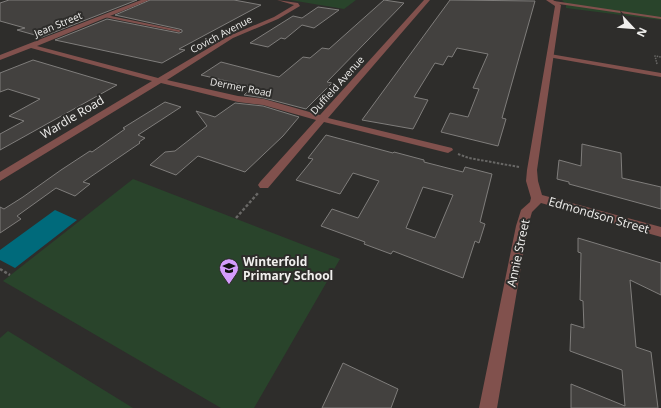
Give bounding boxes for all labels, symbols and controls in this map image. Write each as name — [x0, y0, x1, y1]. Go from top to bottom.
street label: Jean Street — [31, 8, 84, 40]
north arrow — [613, 8, 653, 48]
street label: Covich Avenue — [188, 12, 255, 56]
text: N — [634, 25, 651, 40]
street label: Duffield Avenue — [307, 52, 367, 117]
street label: Dermer Road — [209, 74, 273, 100]
street label: Wardle Road — [37, 91, 107, 143]
street label: Edmondson Street — [547, 193, 651, 237]
street label: Annie Street — [503, 218, 533, 288]
place label: Winterfold Primary School — [243, 253, 333, 284]
school or university icon: Winterfold Primary School — [218, 257, 240, 285]

